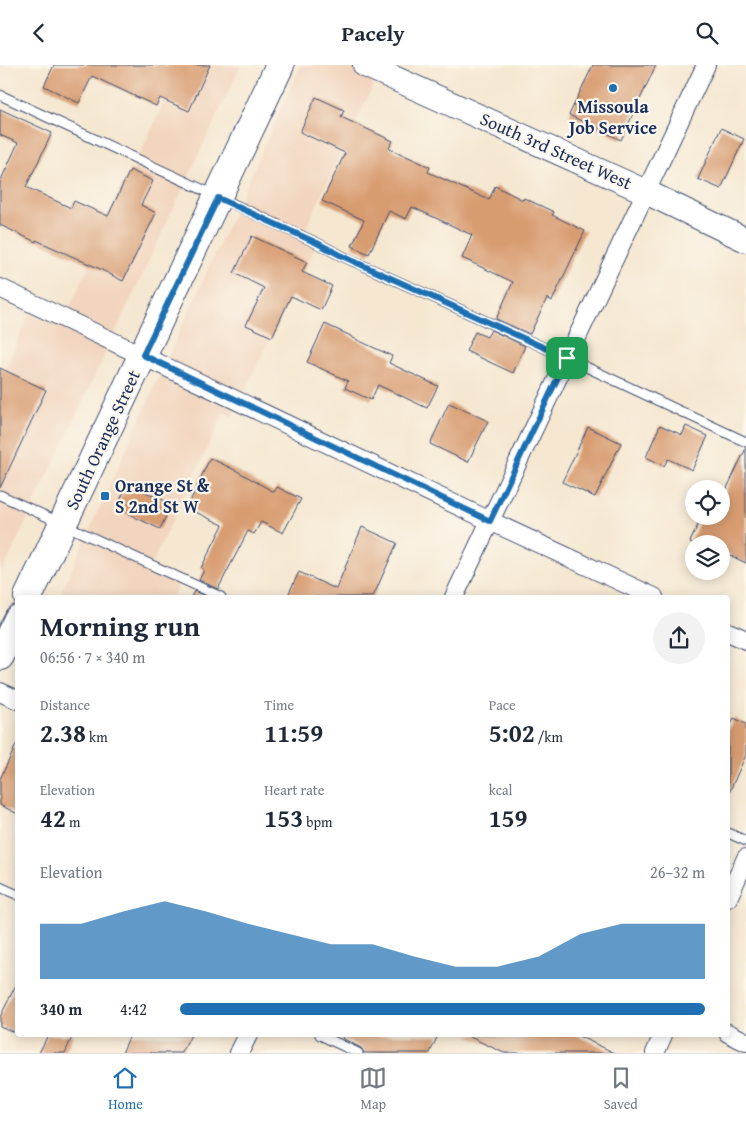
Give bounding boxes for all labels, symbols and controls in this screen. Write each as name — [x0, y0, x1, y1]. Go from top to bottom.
text: Pacely — [341, 17, 405, 49]
icon: back — [25, 19, 53, 47]
icon: search — [693, 19, 721, 47]
marker: Missoula Job Service — [607, 82, 619, 94]
place label: Missoula Job Service — [566, 93, 657, 141]
street label: South 3rd Street West — [476, 105, 637, 196]
pin — [546, 337, 588, 379]
icon: arrive — [553, 344, 581, 372]
street label: South Orange Street — [58, 365, 147, 514]
place label: Orange St & S 2nd St W — [115, 472, 210, 520]
map controls — [685, 480, 730, 580]
button: locate — [685, 480, 730, 525]
marker: Orange St & S 2nd St W — [99, 490, 111, 502]
button: layers — [685, 535, 730, 580]
text: Morning run — [40, 605, 200, 646]
button: share — [653, 612, 705, 664]
text: 06:56 · 7 × 340 m — [40, 645, 145, 669]
text: Distance — [40, 695, 90, 715]
text: Time — [264, 695, 294, 715]
text: Pace — [489, 695, 516, 715]
text: 2.38 — [40, 715, 86, 751]
text: 11:59 — [264, 715, 323, 751]
text: 5:02 — [489, 715, 535, 751]
text: km — [86, 727, 108, 747]
text: /km — [535, 727, 563, 747]
text: Elevation — [40, 780, 95, 800]
text: Heart rate — [264, 780, 324, 800]
text: kcal — [489, 780, 513, 800]
text: 42 — [40, 800, 66, 836]
text: 153 — [264, 800, 303, 836]
text: 159 — [489, 800, 528, 836]
text: m — [66, 812, 80, 832]
text: bpm — [303, 812, 333, 832]
text: Elevation — [40, 860, 103, 884]
text: 26–32 m — [650, 860, 705, 884]
text: 340 m — [40, 997, 82, 1021]
text: 4:42 — [120, 997, 147, 1021]
tab: Home — [108, 1064, 143, 1114]
tab: Map — [359, 1064, 387, 1114]
tab: Saved — [604, 1064, 638, 1114]

